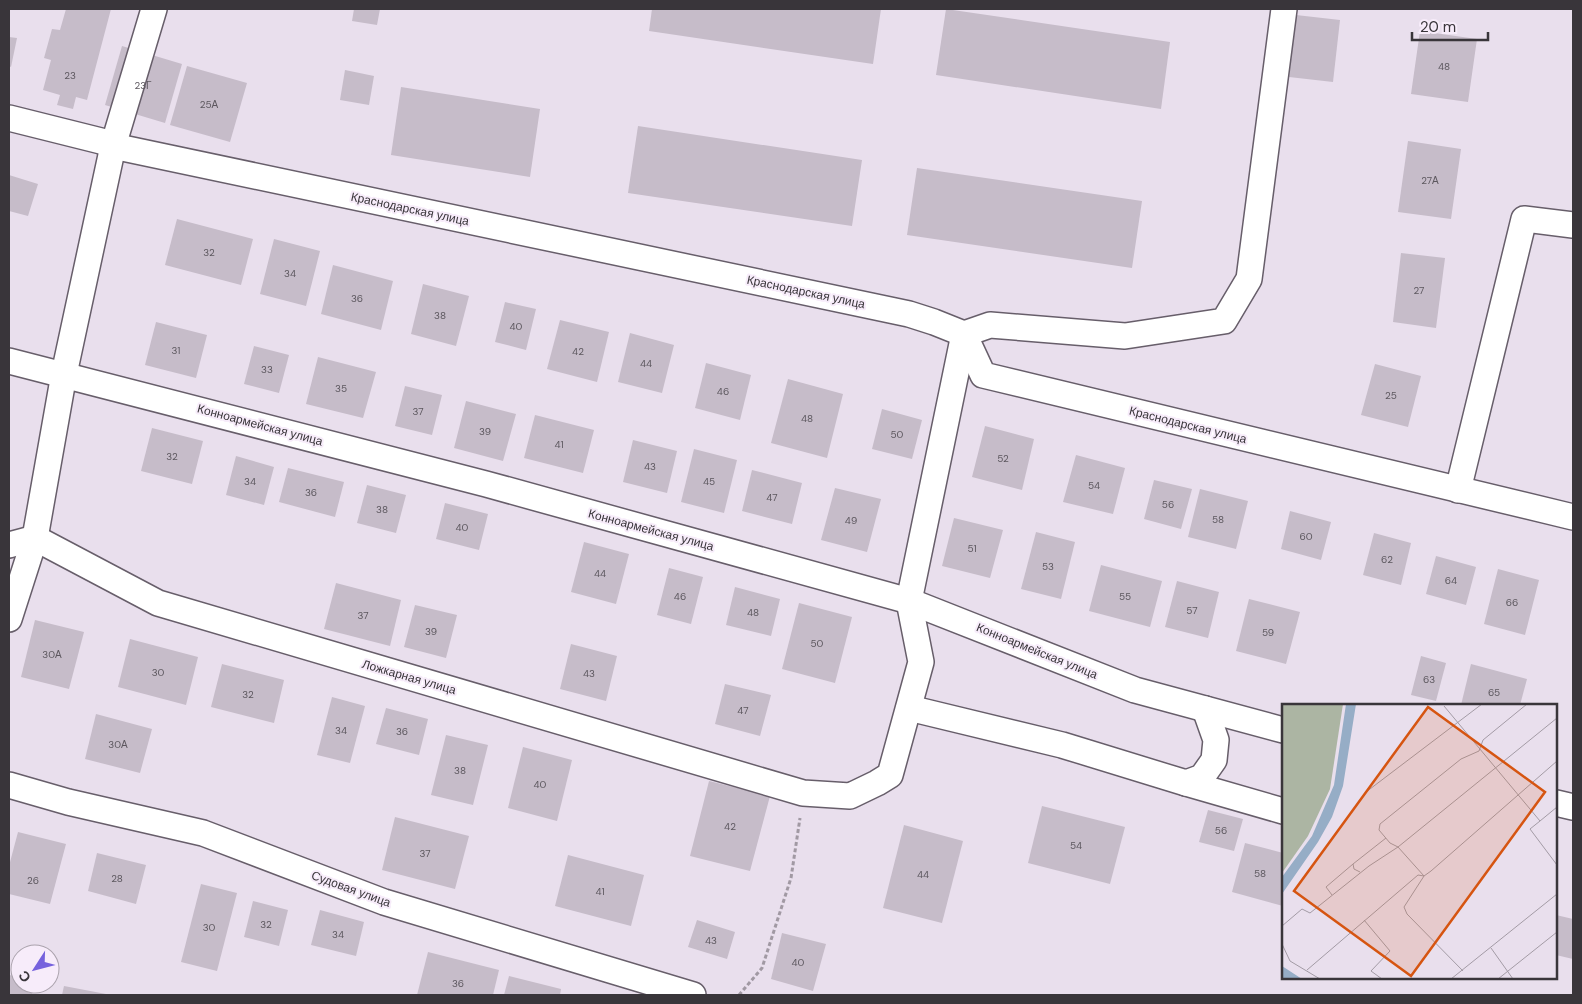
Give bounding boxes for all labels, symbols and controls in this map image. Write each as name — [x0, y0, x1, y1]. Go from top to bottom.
scale bar — [1412, 10, 1488, 42]
text: 20 m — [1420, 17, 1456, 37]
house number: 48 — [1438, 60, 1450, 73]
house number: 23 — [64, 69, 76, 82]
house number: 23Г — [134, 79, 152, 92]
house number: 25А — [200, 98, 219, 111]
house number: 27А — [1421, 174, 1439, 187]
street label: Краснодарская улица — [349, 189, 471, 229]
house number: 32 — [203, 246, 215, 259]
house number: 34 — [284, 267, 296, 280]
street label: Краснодарская улица — [745, 272, 867, 312]
house number: 27 — [1414, 284, 1424, 297]
house number: 36 — [351, 292, 363, 305]
house number: 38 — [434, 309, 446, 322]
house number: 40 — [510, 320, 523, 333]
house number: 31 — [172, 344, 180, 357]
house number: 42 — [572, 345, 584, 358]
house number: 44 — [640, 357, 652, 370]
house number: 33 — [261, 363, 273, 376]
house number: 35 — [335, 382, 347, 395]
house number: 46 — [717, 385, 729, 398]
house number: 25 — [1385, 389, 1397, 402]
street label: Конноармейская улица — [195, 401, 325, 450]
street label: Краснодарская улица — [1128, 403, 1249, 447]
house number: 37 — [412, 405, 424, 418]
house number: 48 — [801, 412, 813, 425]
house number: 39 — [479, 425, 491, 438]
house number: 50 — [891, 428, 904, 441]
house number: 41 — [554, 438, 564, 451]
house number: 32 — [166, 450, 178, 463]
house number: 52 — [997, 452, 1009, 465]
house number: 43 — [644, 460, 656, 473]
house number: 34 — [244, 475, 256, 488]
house number: 45 — [703, 475, 715, 488]
house number: 54 — [1088, 479, 1100, 492]
house number: 36 — [305, 486, 317, 499]
house number: 47 — [766, 491, 778, 504]
house number: 56 — [1162, 498, 1174, 511]
house number: 38 — [376, 503, 388, 516]
street label: Конноармейская улица — [586, 506, 716, 555]
house number: 58 — [1212, 513, 1224, 526]
house number: 49 — [845, 514, 857, 527]
house number: 40 — [456, 521, 469, 534]
house number: 60 — [1299, 530, 1313, 543]
house number: 51 — [967, 542, 977, 555]
house number: 62 — [1381, 553, 1393, 566]
house number: 53 — [1042, 560, 1054, 573]
house number: 44 — [594, 567, 606, 580]
house number: 64 — [1445, 574, 1457, 587]
house number: 46 — [674, 590, 686, 603]
house number: 55 — [1119, 590, 1131, 603]
house number: 66 — [1506, 596, 1518, 609]
house number: 57 — [1186, 604, 1198, 617]
house number: 48 — [747, 606, 759, 619]
house number: 37 — [357, 609, 369, 622]
street label: Конноармейская улица — [974, 619, 1100, 683]
house number: 39 — [425, 625, 437, 638]
house number: 59 — [1262, 626, 1274, 639]
house number: 50 — [811, 637, 824, 650]
house number: 30А — [42, 648, 62, 661]
street label: Ложкарная улица — [360, 656, 458, 698]
house number: 30 — [152, 666, 165, 679]
house number: 43 — [583, 667, 595, 680]
house number: 63 — [1423, 673, 1435, 686]
house number: 65 — [1488, 686, 1500, 699]
house number: 32 — [242, 688, 254, 701]
house number: 47 — [737, 704, 749, 717]
inset map — [1282, 704, 1557, 979]
house number: 34 — [335, 724, 347, 737]
house number: 36 — [396, 725, 408, 738]
house number: 30А — [108, 738, 128, 751]
house number: 38 — [454, 764, 466, 777]
house number: 40 — [534, 778, 547, 791]
house number: 42 — [724, 820, 736, 833]
house number: 56 — [1215, 824, 1227, 837]
house number: 54 — [1070, 839, 1082, 852]
house number: 37 — [419, 847, 431, 860]
street label: Судовая улица — [309, 867, 393, 911]
house number: 58 — [1254, 867, 1266, 880]
house number: 44 — [917, 868, 929, 881]
house number: 28 — [111, 872, 123, 885]
house number: 26 — [27, 874, 39, 887]
house number: 41 — [595, 885, 605, 898]
house number: 32 — [260, 918, 272, 931]
house number: 30 — [203, 921, 216, 934]
house number: 34 — [332, 928, 344, 941]
house number: 43 — [705, 934, 717, 947]
north arrow — [10, 944, 60, 994]
house number: 40 — [792, 956, 805, 969]
text: С — [14, 967, 35, 986]
house number: 36 — [452, 977, 464, 990]

